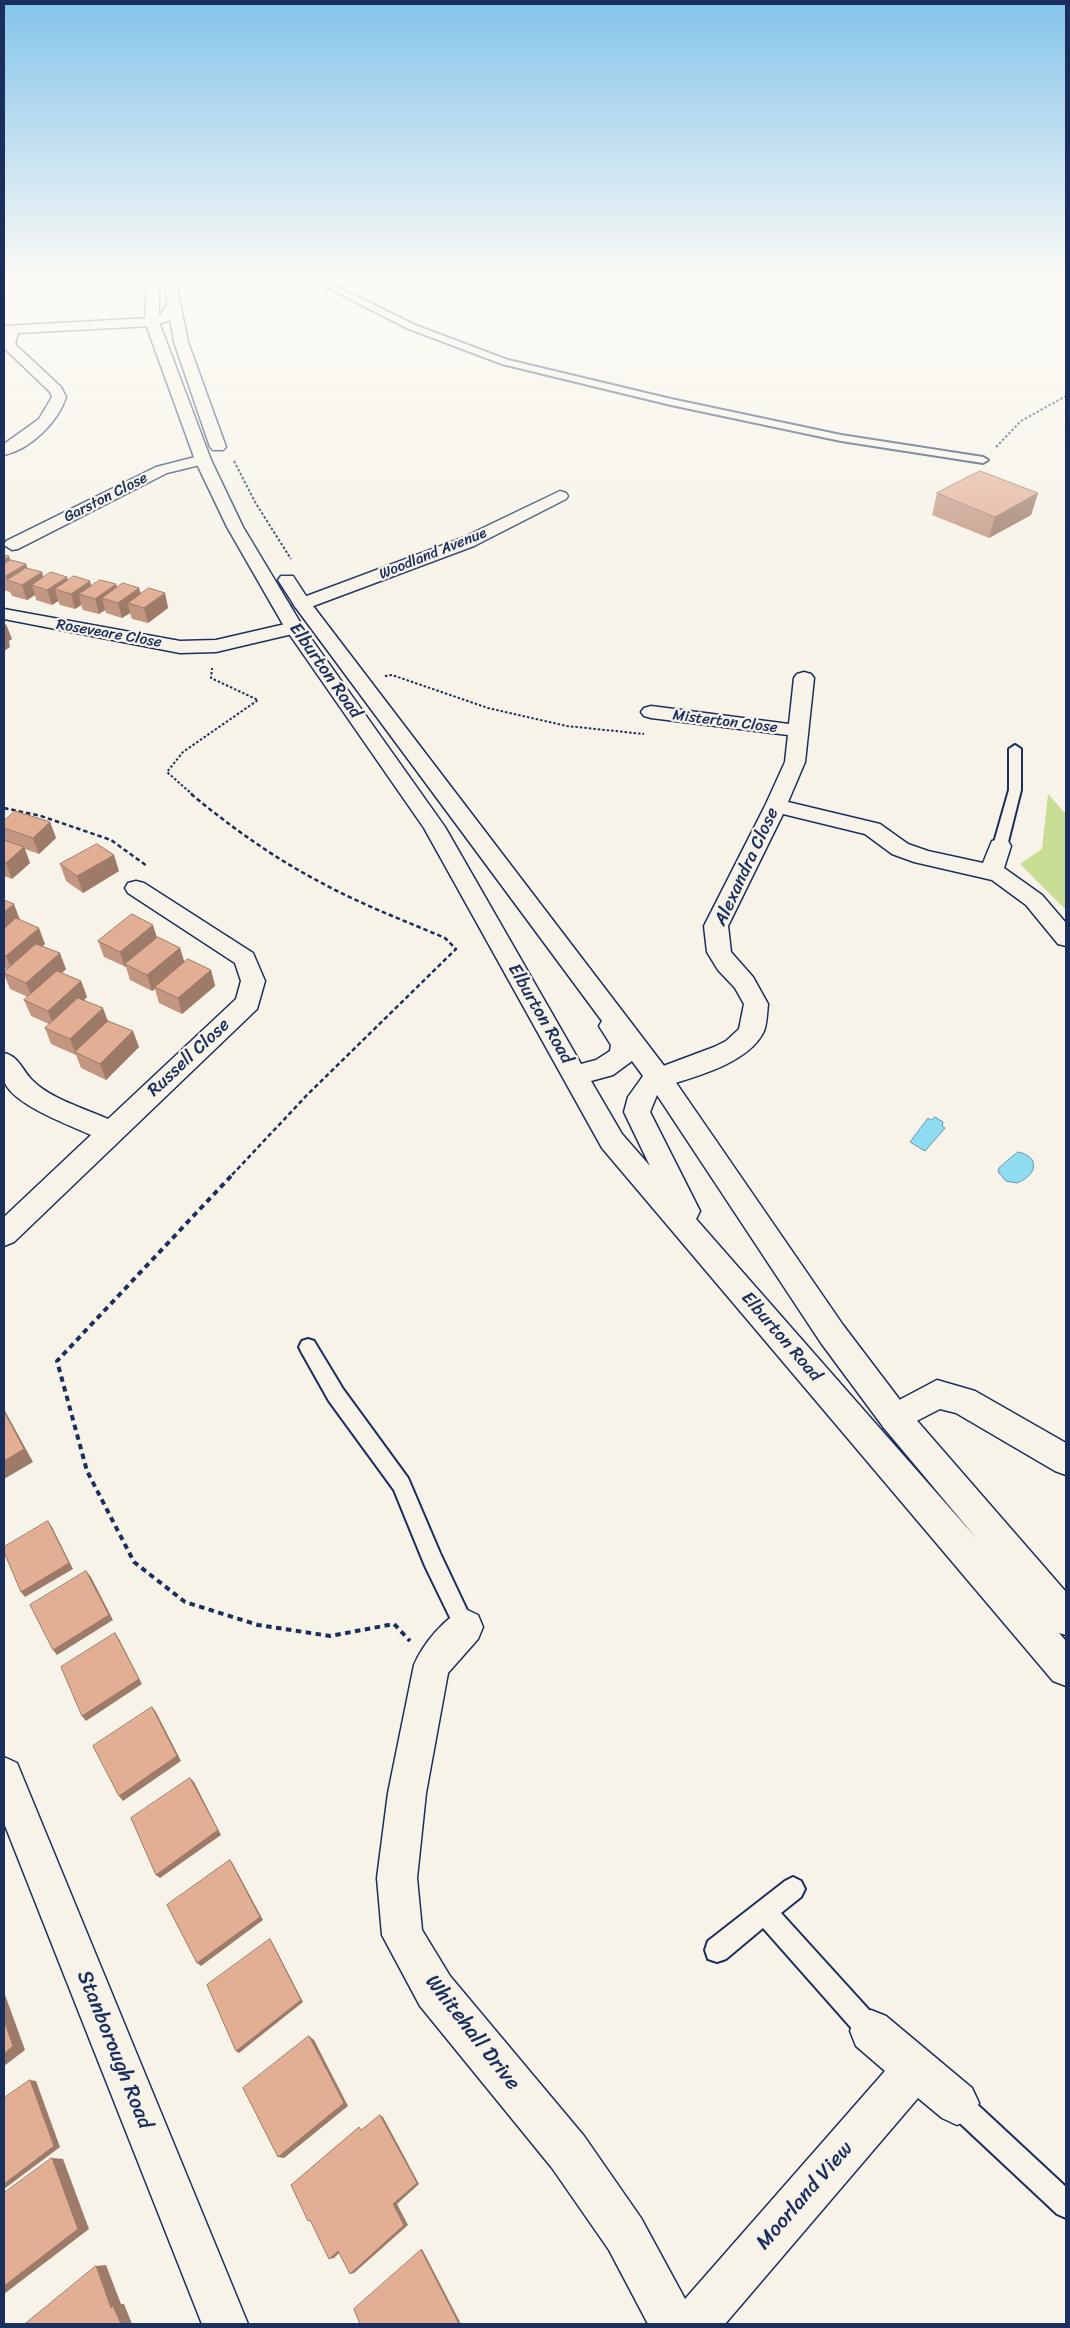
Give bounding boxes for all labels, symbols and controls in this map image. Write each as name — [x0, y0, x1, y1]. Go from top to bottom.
street label: Garston Close — [61, 469, 151, 527]
street label: Woodland Avenue — [377, 524, 489, 584]
street label: Roseveare Close — [55, 616, 163, 652]
street label: Elburton Road — [284, 619, 366, 723]
street label: Misterton Close — [672, 707, 778, 737]
street label: Alexandra Close — [710, 805, 784, 929]
street label: Elburton Road — [503, 960, 577, 1068]
street label: Russell Close — [143, 1015, 235, 1101]
street label: Elburton Road — [736, 1288, 826, 1386]
street label: Stanborough Road — [71, 1967, 157, 2133]
street label: Whitehall Drive — [419, 1970, 525, 2096]
street label: Moorland View — [751, 2137, 859, 2255]

